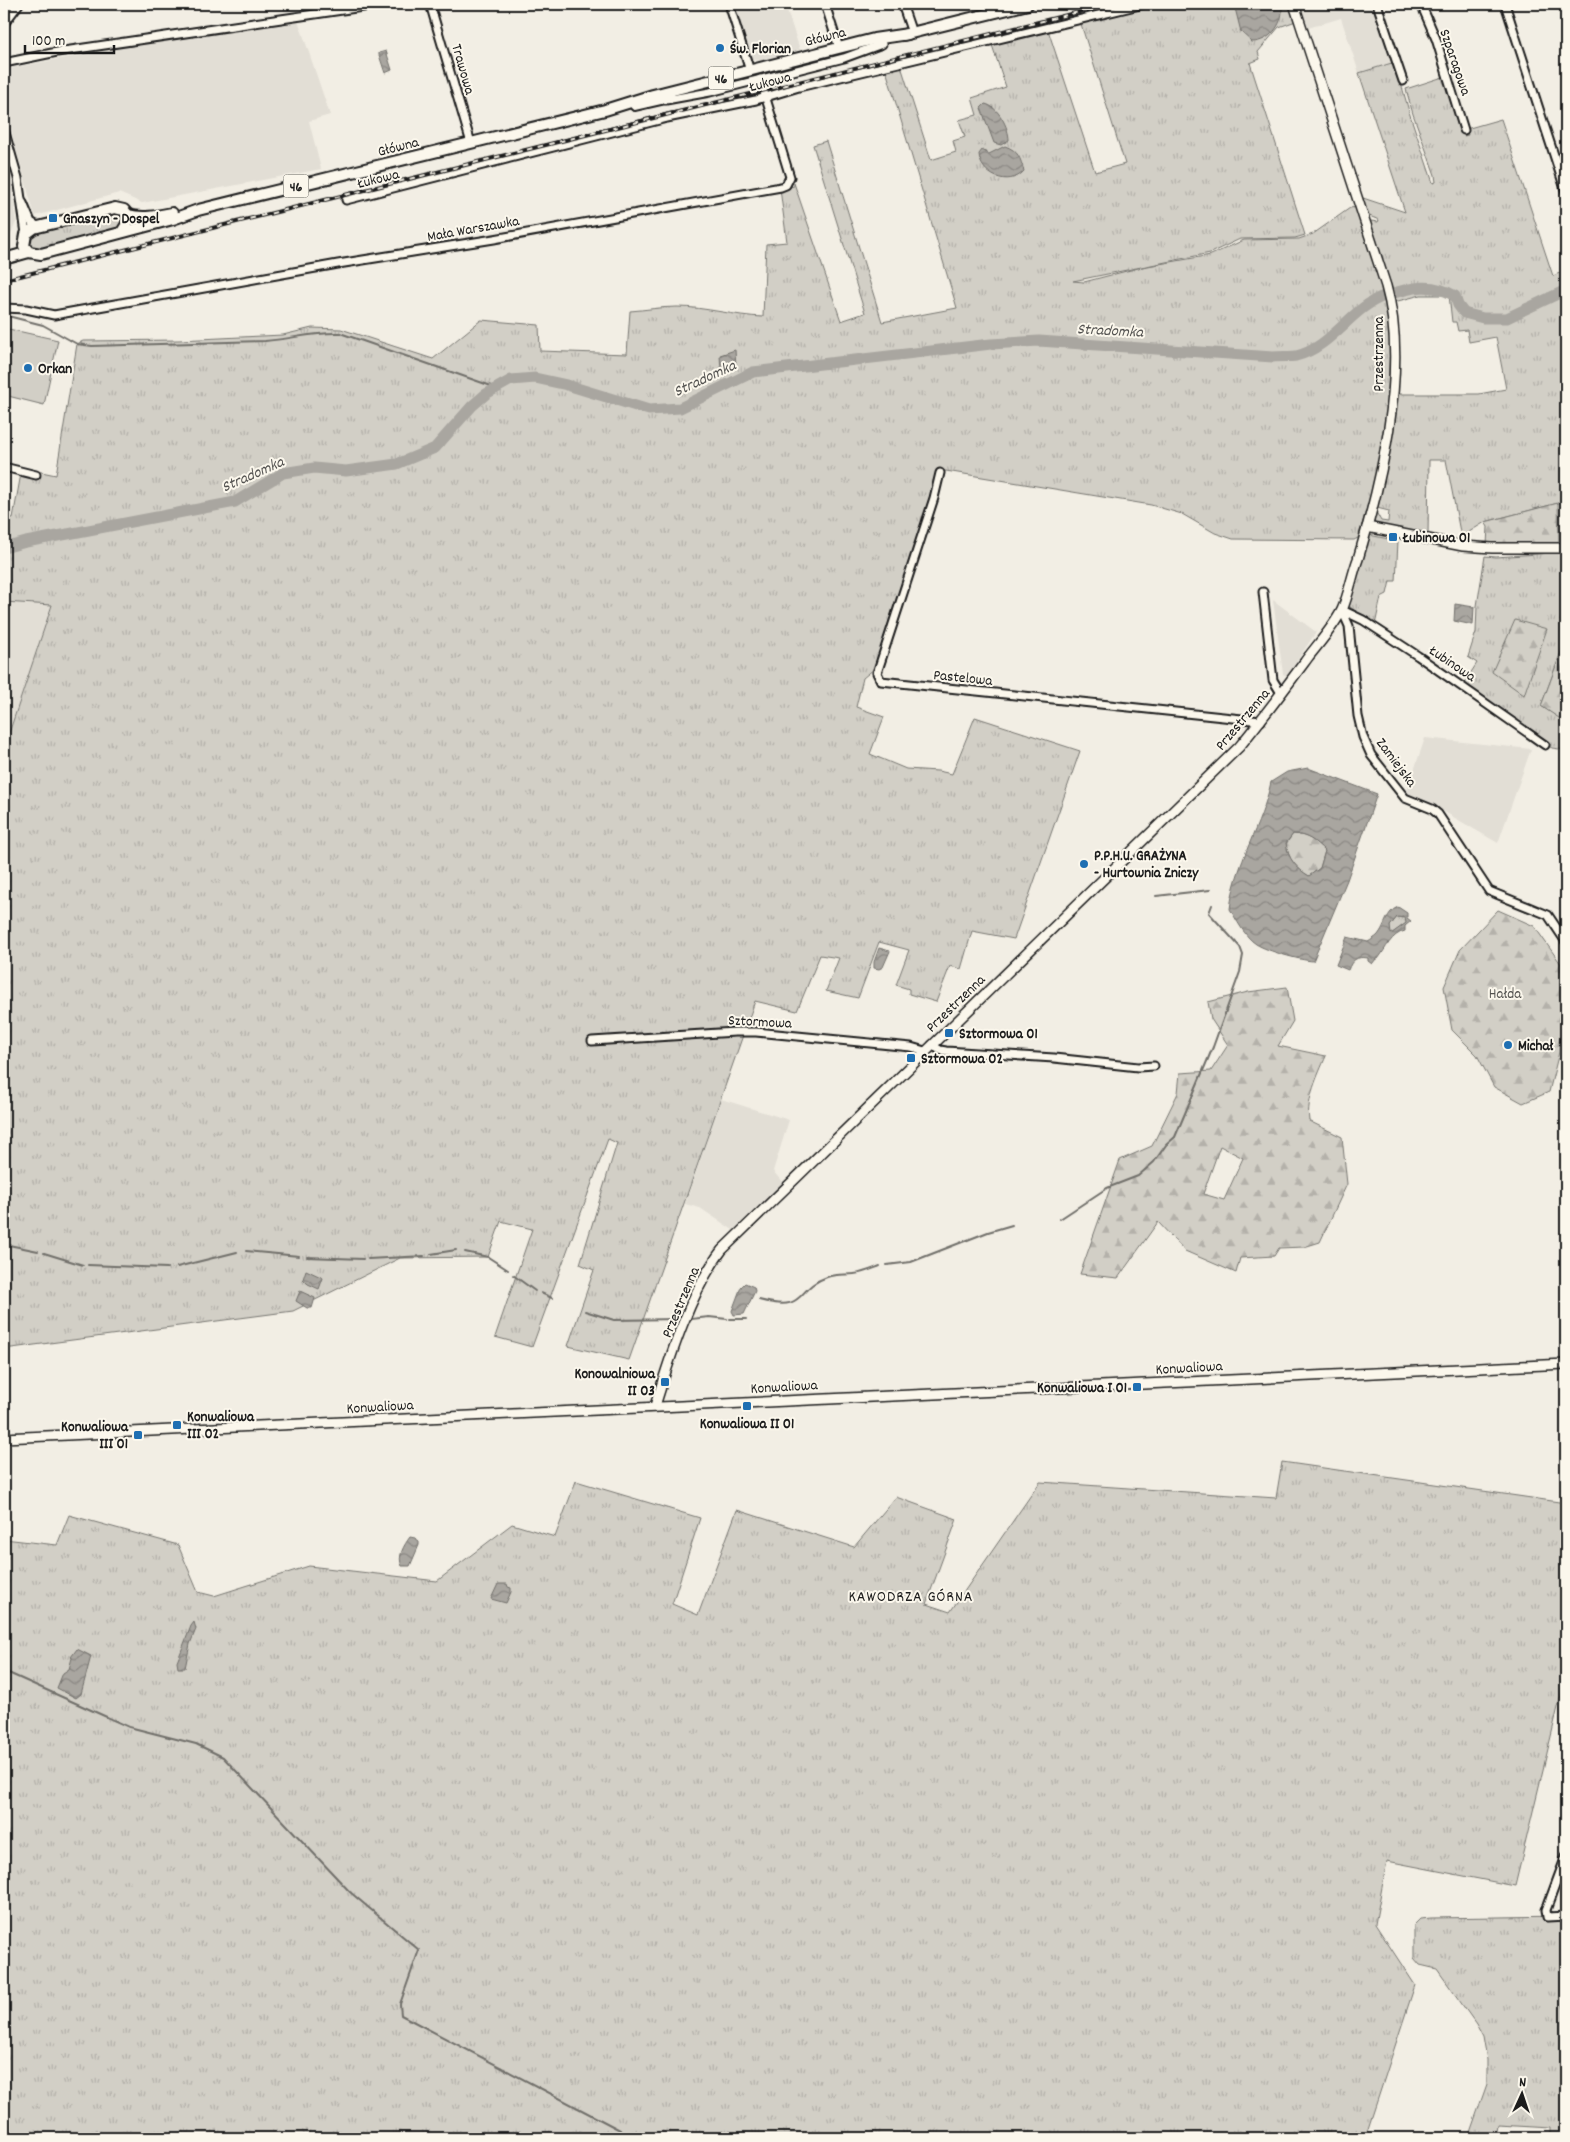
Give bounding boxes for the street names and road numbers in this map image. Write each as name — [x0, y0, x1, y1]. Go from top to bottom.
street label: Główna — [803, 22, 849, 54]
street label: Szparagowa — [1433, 27, 1476, 100]
street label: Trawowa — [444, 42, 480, 98]
road number: 46 — [708, 66, 734, 90]
street label: Łukowa — [746, 67, 795, 99]
street label: Główna — [376, 132, 422, 164]
street label: Łukowa — [354, 164, 403, 196]
road number: 46 — [284, 175, 308, 198]
street label: Mała Warszawka — [426, 211, 522, 249]
street label: Przestrzenna — [1369, 315, 1391, 392]
street label: Łubinowa — [1423, 640, 1481, 689]
street label: Pastelowa — [932, 665, 994, 693]
street label: Przestrzenna — [1211, 684, 1277, 756]
street label: Zamiejska — [1370, 734, 1422, 793]
street label: Przestrzenna — [922, 970, 992, 1039]
street label: Sztormowa — [727, 1010, 793, 1036]
street label: Przestrzenna — [657, 1263, 707, 1342]
street label: Konwaliowa — [1155, 1356, 1224, 1382]
street label: Konwaliowa — [750, 1375, 819, 1401]
street label: Konwaliowa — [346, 1395, 415, 1421]

